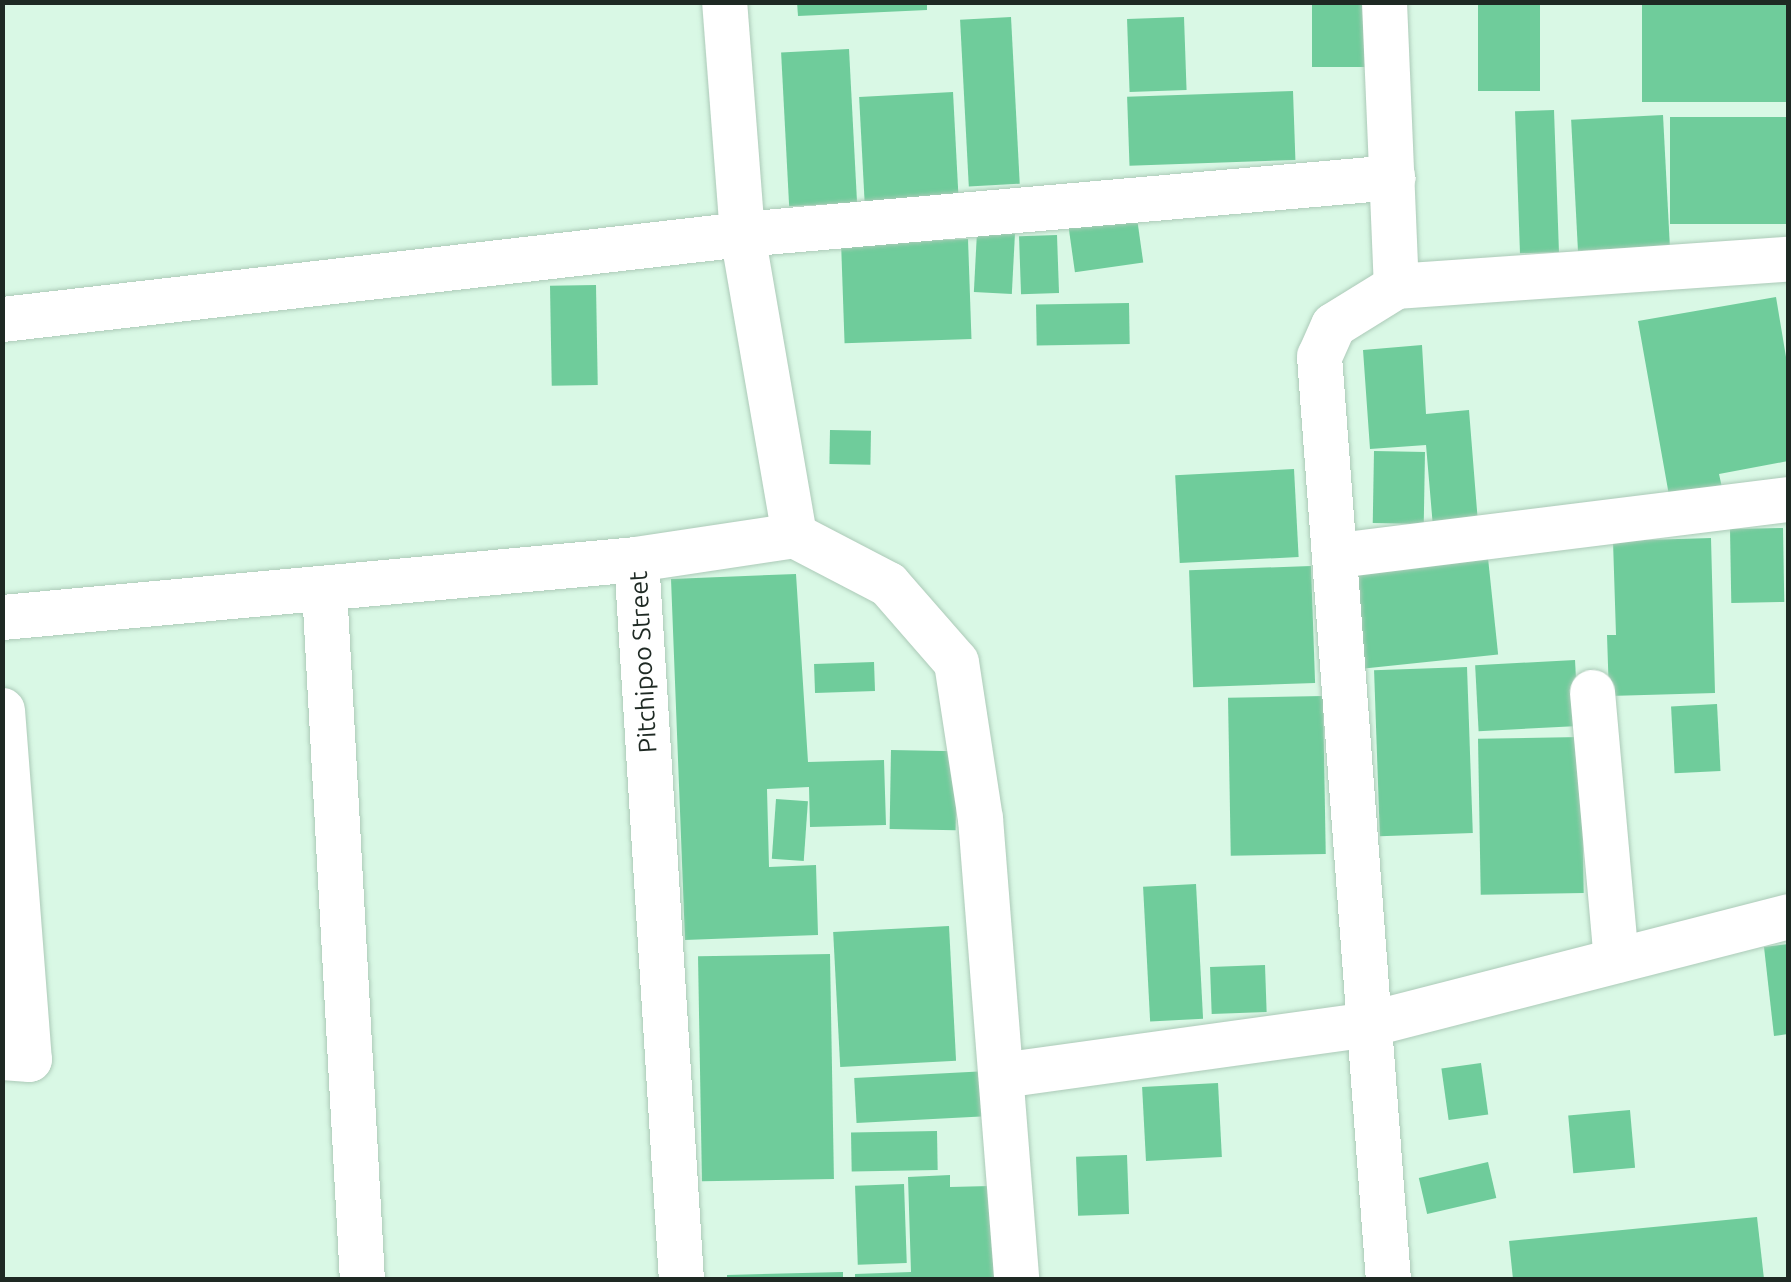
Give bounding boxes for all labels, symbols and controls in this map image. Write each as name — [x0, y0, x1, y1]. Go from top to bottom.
street label: Pitchipoo Street — [623, 570, 663, 754]

